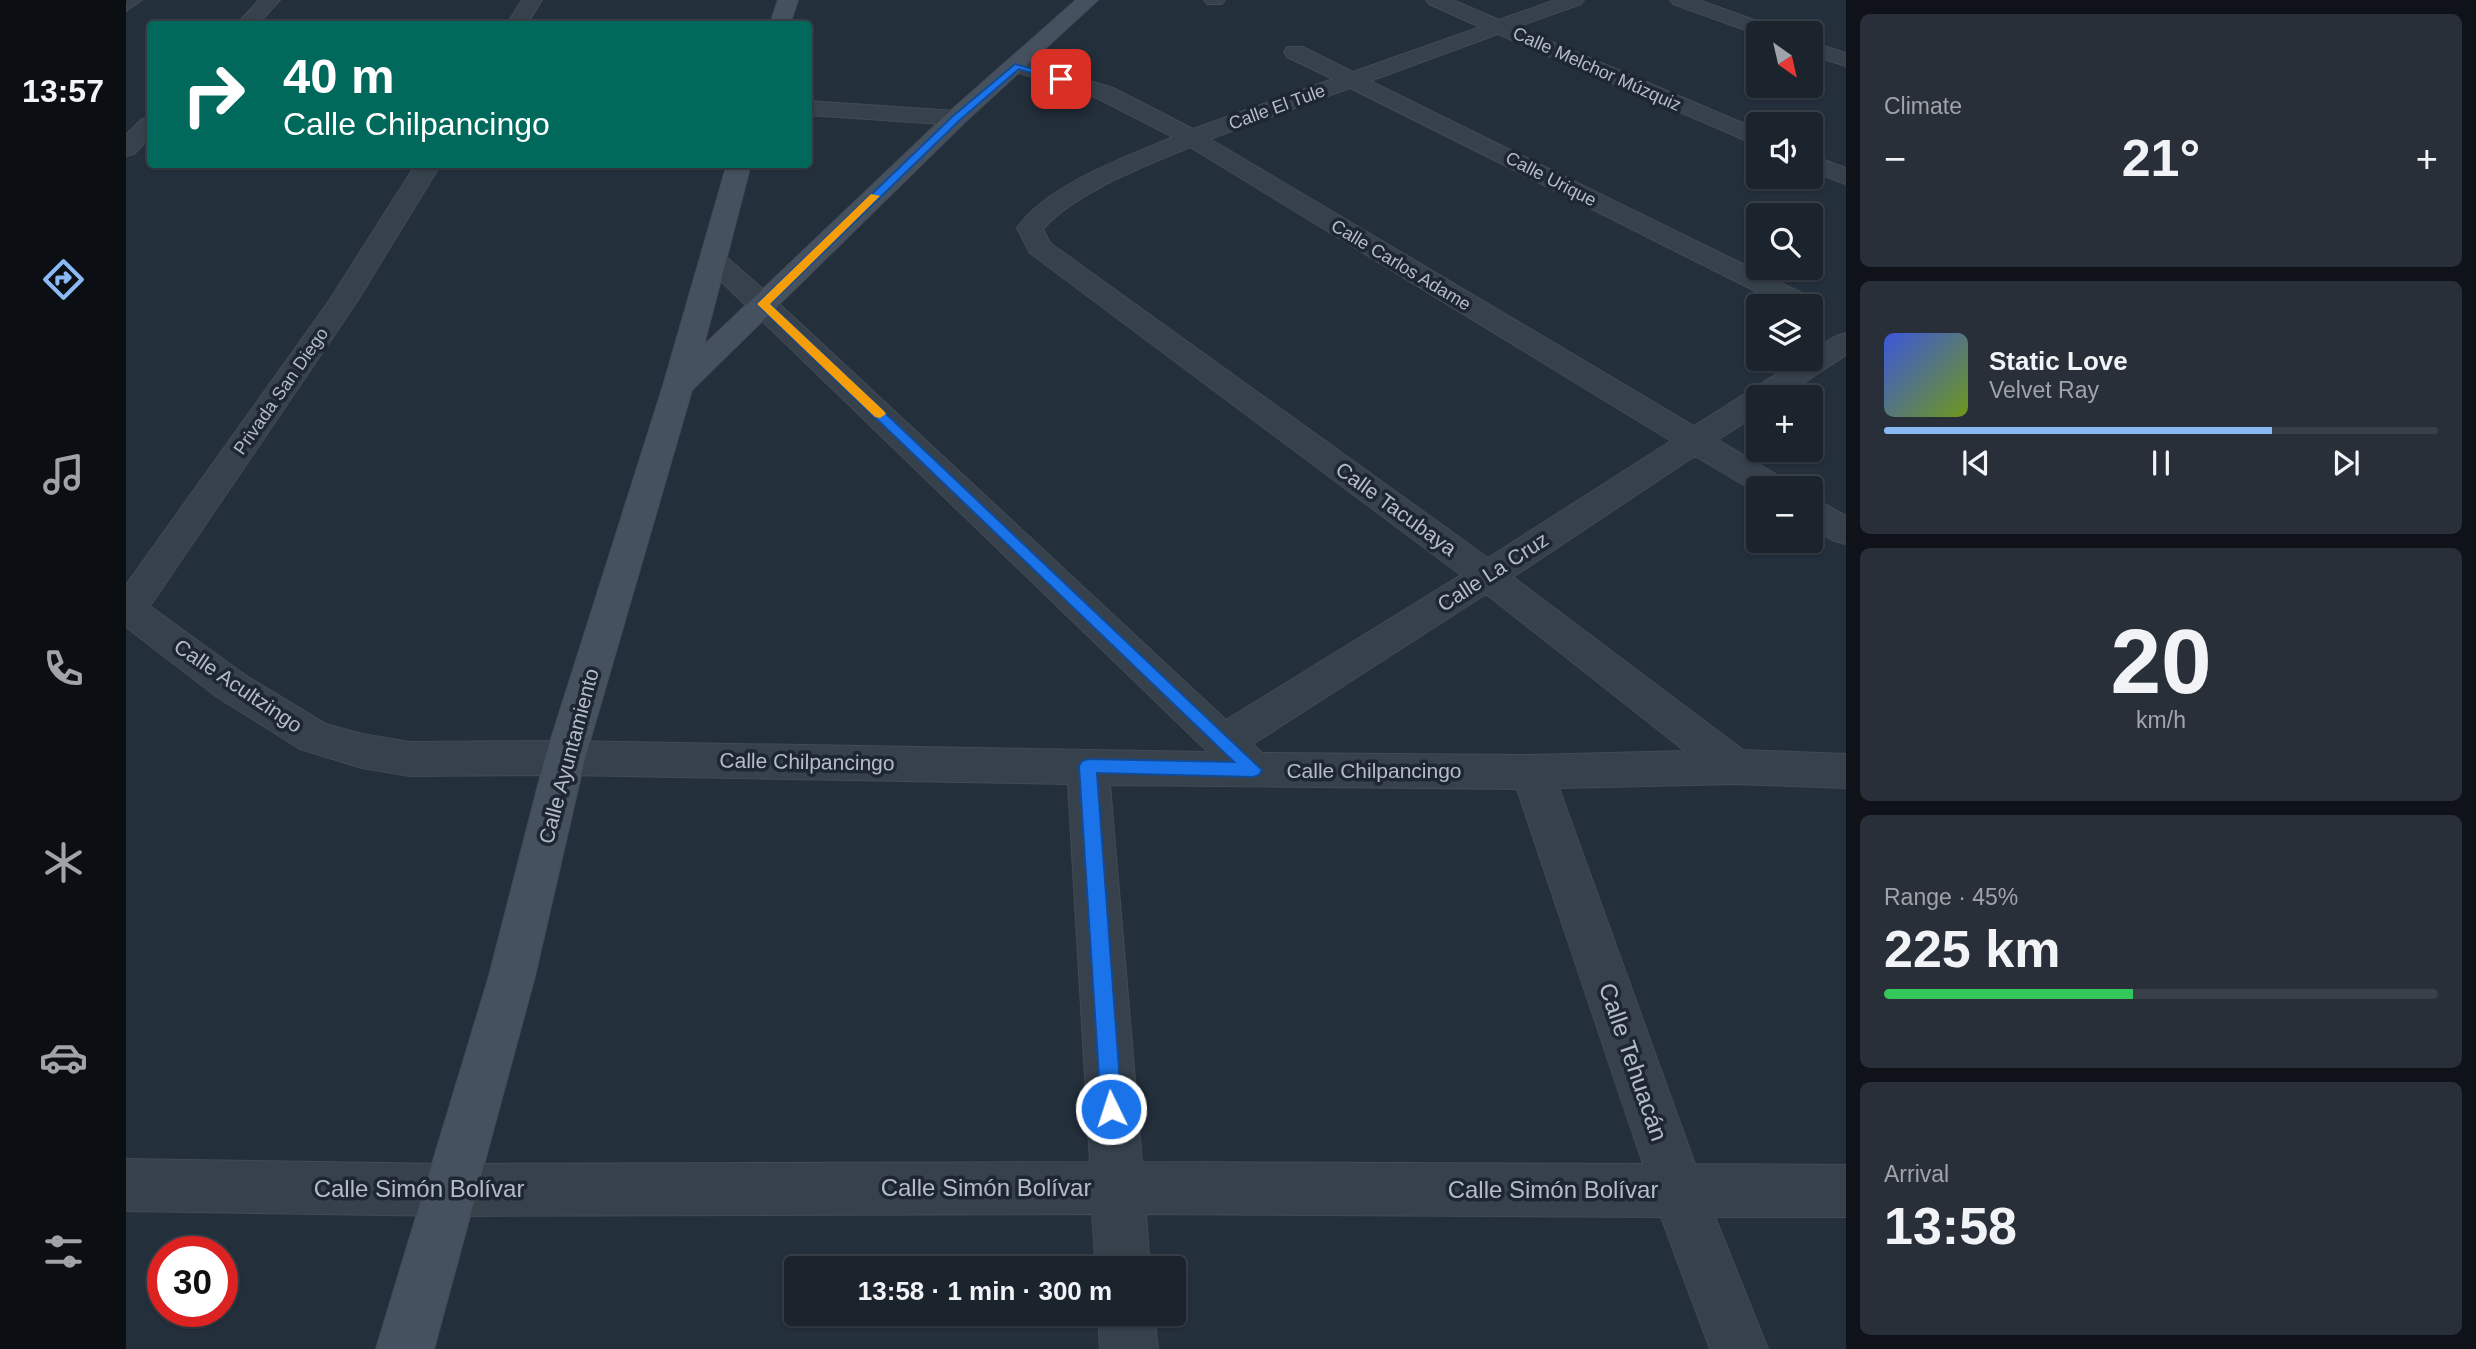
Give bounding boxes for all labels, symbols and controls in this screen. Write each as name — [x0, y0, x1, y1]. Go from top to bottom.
north arrow — [1746, 21, 1824, 98]
map controls — [1746, 21, 1823, 553]
street label: Calle Melchor Múzquiz — [1510, 23, 1684, 115]
icon: right — [168, 49, 259, 140]
text: 40 m — [283, 49, 395, 103]
pin — [1031, 49, 1091, 109]
icon: arrive — [1042, 60, 1080, 98]
text: 13:57 — [22, 73, 104, 109]
street label: Calle El Tule — [1226, 80, 1328, 134]
text: Climate — [1884, 93, 1962, 119]
text: Calle Chilpancingo — [283, 106, 550, 142]
button: sound — [1746, 112, 1823, 189]
text: 21° — [2122, 129, 2200, 187]
text: − — [1884, 138, 1906, 180]
text: + — [2416, 138, 2438, 180]
street label: Calle Urique — [1502, 148, 1600, 210]
button: search — [1746, 203, 1823, 280]
street label: Calle Carlos Adame — [1328, 215, 1474, 315]
icon: directions — [39, 255, 88, 304]
button: layers — [1746, 294, 1823, 371]
street label: Privada San Diego — [230, 324, 332, 458]
text: Static Love — [1989, 346, 2128, 376]
text: Velvet Ray — [1989, 377, 2099, 403]
button: + — [1746, 385, 1823, 462]
icon: previous — [1957, 444, 1995, 482]
icon: pause — [2142, 444, 2180, 482]
icon: next — [2327, 444, 2365, 482]
icon: music — [39, 450, 88, 499]
street label: Calle Tacubaya — [1332, 457, 1461, 560]
button: − — [1746, 476, 1823, 553]
street label: Calle La Cruz — [1433, 527, 1552, 616]
text: 20 — [2110, 611, 2212, 712]
street label: Calle Acultzingo — [170, 634, 307, 737]
icon: phone — [39, 644, 88, 693]
street label: Calle Ayuntamiento — [534, 666, 603, 846]
text: km/h — [2136, 707, 2186, 733]
street label: Calle Chilpancingo — [719, 748, 895, 775]
street label: Calle Chilpancingo — [1286, 759, 1462, 782]
icon: climate — [39, 838, 88, 887]
text: Range · 45% — [1884, 884, 2018, 910]
text: 225 km — [1884, 920, 2060, 978]
street label: Calle Tehuacán — [1594, 979, 1673, 1144]
icon: car — [39, 1033, 88, 1082]
position arrow — [1074, 1072, 1148, 1146]
text: Arrival — [1884, 1161, 1949, 1187]
street label: Calle Simón Bolívar — [881, 1174, 1091, 1201]
street label: Calle Simón Bolívar — [314, 1175, 524, 1202]
street label: Calle Simón Bolívar — [1448, 1176, 1658, 1203]
text: 13:58 — [1884, 1197, 2017, 1255]
icon: filters — [39, 1227, 88, 1276]
speed limit sign: 30 — [147, 1236, 238, 1327]
text: 13:58 · 1 min · 300 m — [858, 1276, 1112, 1306]

